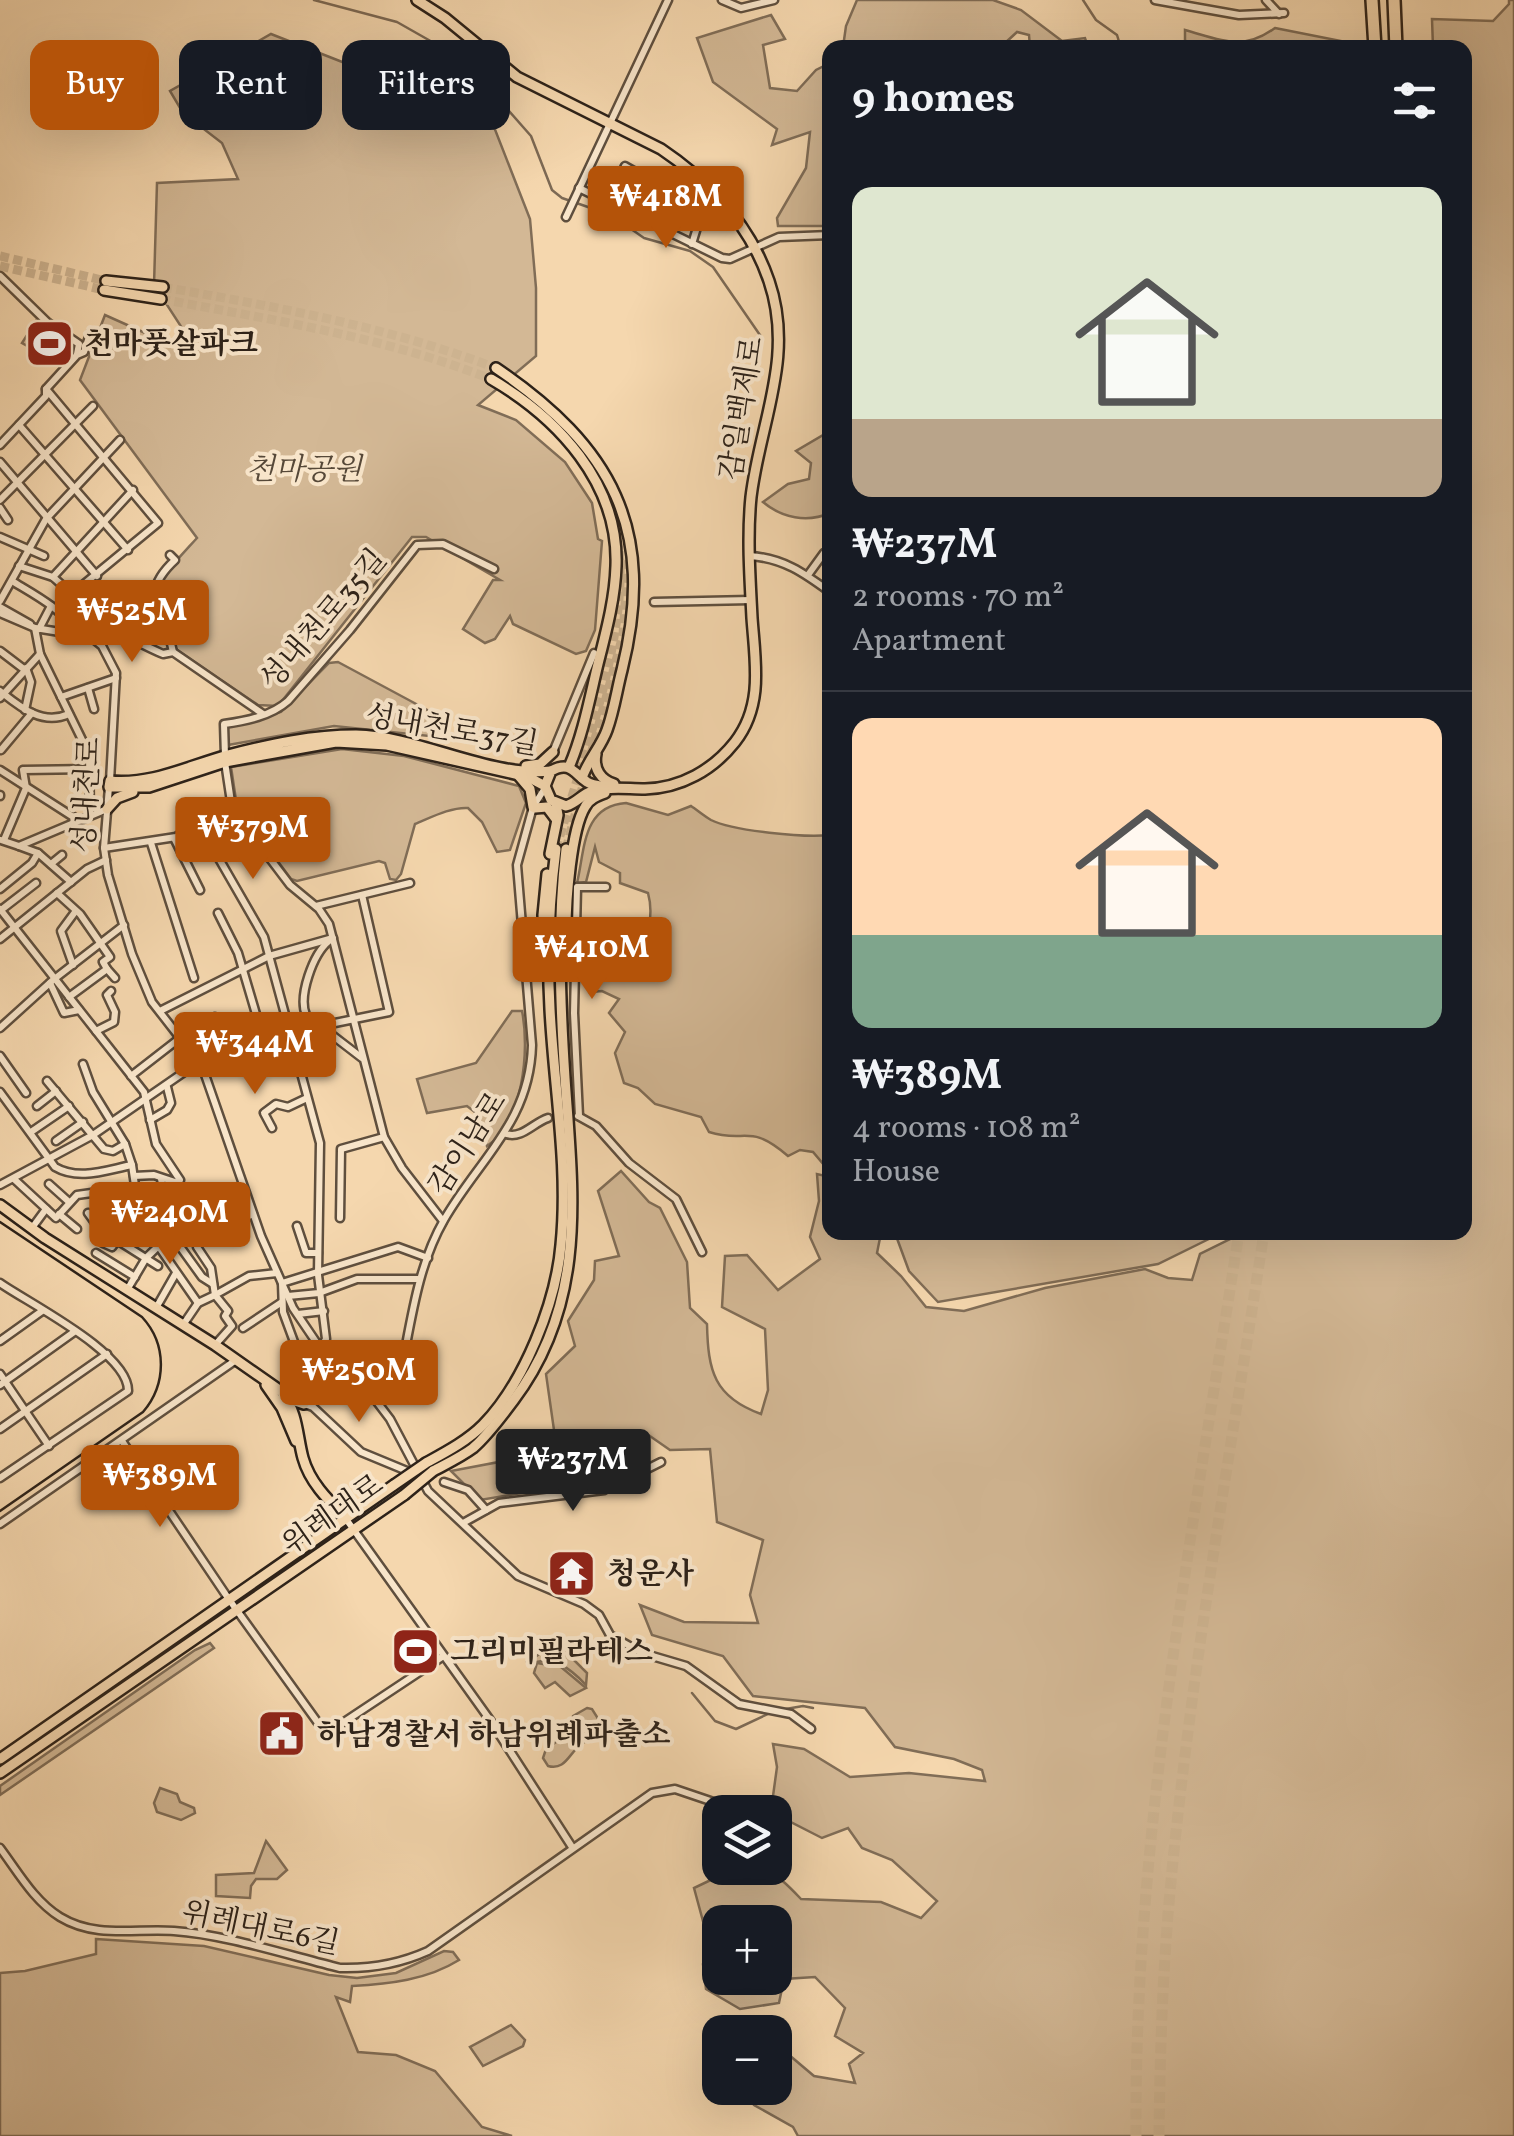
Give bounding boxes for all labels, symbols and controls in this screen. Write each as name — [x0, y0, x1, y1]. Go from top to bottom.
chip: Buy — [30, 40, 159, 130]
chip: Rent — [179, 40, 322, 130]
chip: Filters — [342, 40, 510, 130]
text: 9 homes — [852, 71, 1015, 130]
icon: filters — [1387, 73, 1442, 128]
pin: ₩418M — [596, 166, 736, 251]
text: ₩418M — [610, 176, 722, 220]
icon: home — [1057, 252, 1237, 432]
sports icon: 천마풋살파크 — [23, 317, 75, 369]
place label: 천마풋살파크 — [84, 324, 258, 366]
street label: 감일백제로 — [711, 333, 775, 483]
park label: 천마공원 — [246, 450, 364, 492]
text: ₩237M — [852, 517, 997, 576]
street label: 성내천로35길 — [251, 541, 398, 700]
text: 2 rooms · 70 m² — [852, 576, 1064, 620]
pin: ₩525M — [62, 580, 202, 665]
text: ₩525M — [77, 590, 187, 634]
text: Apartment — [852, 620, 1006, 664]
street label: 성내천로37길 — [362, 695, 541, 767]
street label: 성내천로 — [64, 736, 112, 854]
icon: home — [1057, 783, 1237, 963]
pin: ₩379M — [183, 797, 323, 882]
text: ₩379M — [197, 807, 309, 851]
pin: ₩410M — [522, 917, 662, 1002]
text: ₩410M — [535, 927, 649, 971]
pin: ₩344M — [185, 1012, 325, 1097]
text: ₩344M — [196, 1022, 314, 1066]
text: ₩389M — [852, 1048, 1002, 1107]
street label: 감이남로 — [419, 1084, 518, 1204]
text: 4 rooms · 108 m² — [852, 1107, 1081, 1151]
text: House — [852, 1151, 940, 1195]
pin: ₩240M — [100, 1182, 240, 1267]
text: ₩240M — [111, 1192, 229, 1236]
pin: ₩250M — [289, 1340, 429, 1425]
text: ₩250M — [302, 1350, 416, 1394]
pin: ₩237M — [503, 1429, 643, 1514]
text: ₩237M — [518, 1439, 628, 1483]
pin: ₩389M — [90, 1445, 230, 1530]
text: ₩389M — [103, 1455, 217, 1499]
street label: 위례대로 — [274, 1465, 393, 1566]
temple icon: 청운사 — [546, 1547, 598, 1599]
place label: 청운사 — [607, 1554, 694, 1596]
sports icon: 그리미필라테스 — [389, 1625, 441, 1677]
place label: 그리미필라테스 — [450, 1632, 653, 1674]
public building icon: 하남경찰서 하남위례파출소 — [256, 1708, 308, 1760]
place label: 하남경찰서 하남위례파출소 — [317, 1715, 671, 1757]
map controls — [702, 1795, 792, 2105]
button: layers — [702, 1795, 792, 1885]
street label: 위례대로6길 — [178, 1892, 343, 1966]
button: + — [702, 1905, 792, 1995]
button: − — [702, 2015, 792, 2105]

